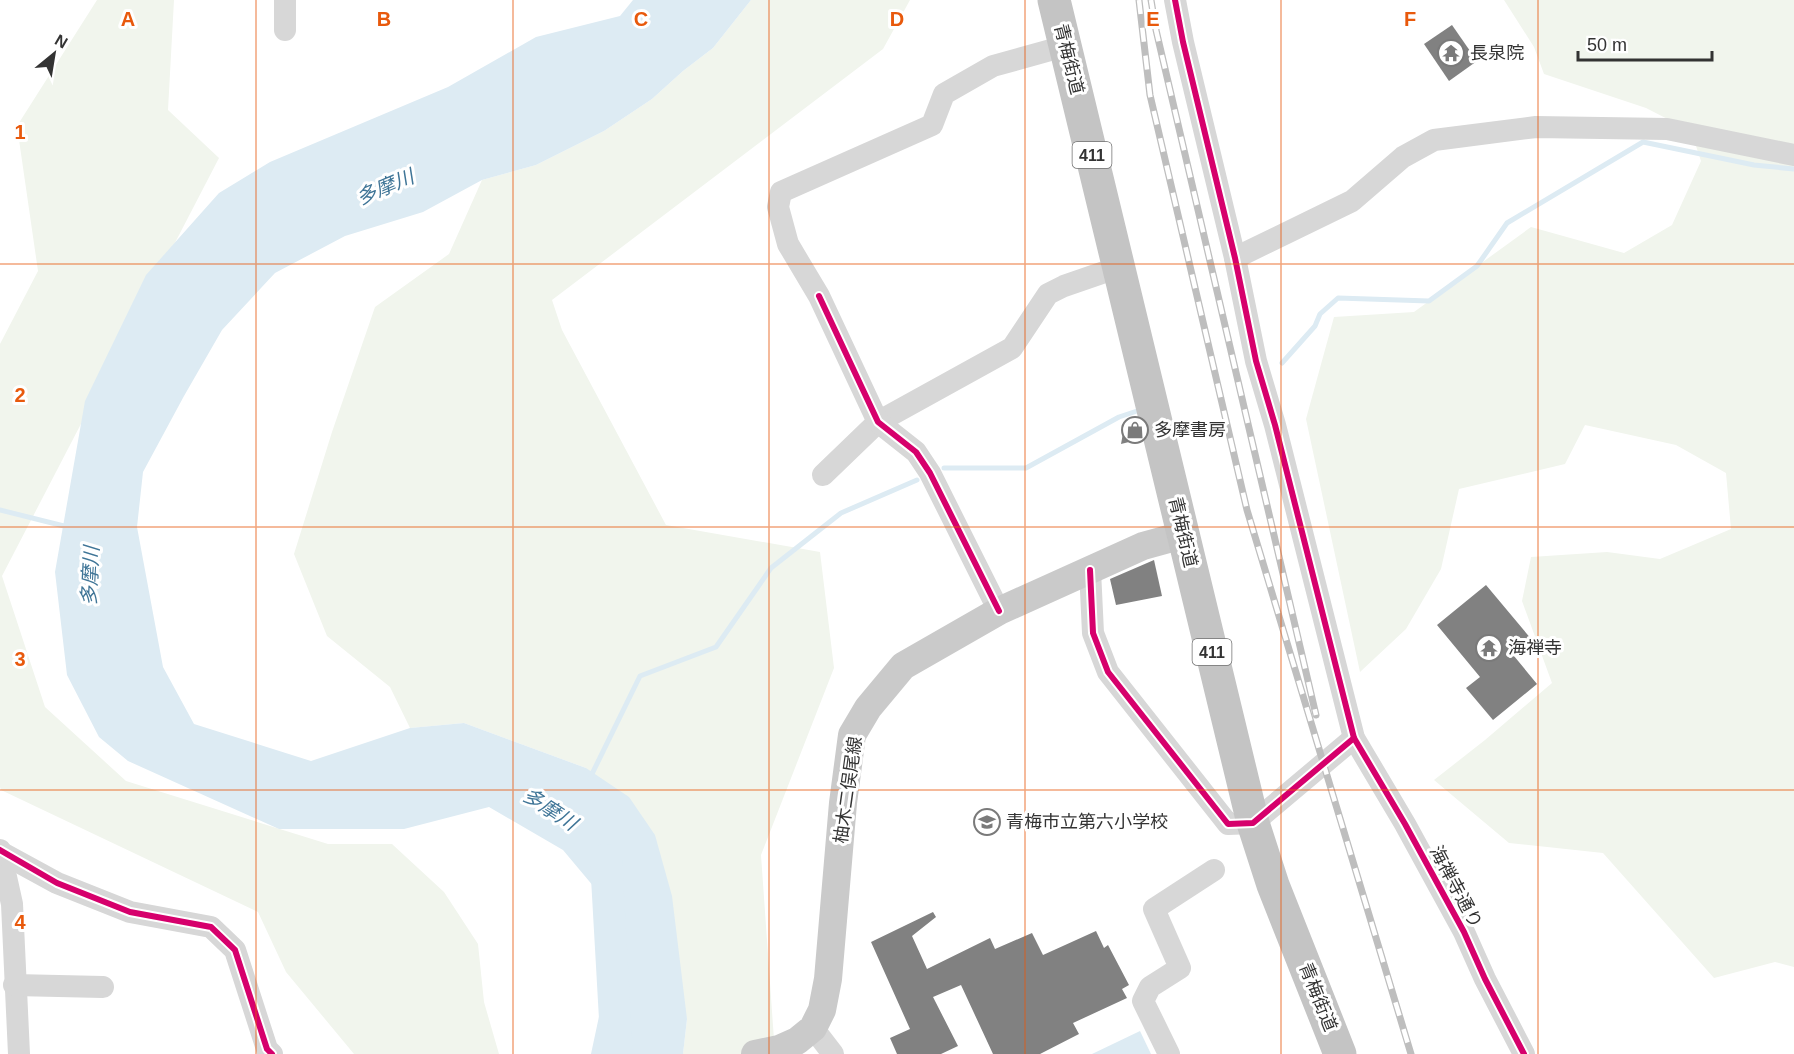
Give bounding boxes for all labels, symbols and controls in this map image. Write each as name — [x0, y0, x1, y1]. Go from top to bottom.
text: A — [121, 8, 135, 30]
text: B — [377, 8, 391, 30]
text: C — [634, 8, 648, 30]
text: D — [890, 8, 904, 30]
text: E — [1146, 8, 1160, 30]
text: F — [1404, 8, 1416, 30]
street label: 青梅街道 — [1051, 22, 1087, 96]
north arrow — [24, 24, 84, 84]
scale bar — [1578, 24, 1712, 62]
text: N — [52, 31, 71, 52]
text: 50 m — [1587, 35, 1627, 55]
temple icon: 長泉院 — [1436, 38, 1466, 68]
place label: 長泉院 — [1470, 43, 1524, 63]
text: 1 — [14, 121, 26, 143]
road number: 411 — [1072, 142, 1112, 168]
water label: 多摩川 — [353, 164, 419, 209]
text: 2 — [14, 384, 26, 406]
shop icon: 多摩書房 — [1120, 415, 1150, 445]
place label: 多摩書房 — [1154, 420, 1226, 440]
street label: 青梅街道 — [1165, 495, 1201, 569]
water label: 多摩川 — [77, 543, 103, 607]
temple icon: 海禅寺 — [1474, 633, 1504, 663]
place label: 海禅寺 — [1508, 638, 1562, 658]
road number: 411 — [1192, 639, 1232, 665]
text: 3 — [14, 648, 26, 670]
street label: 柚木二俣尾線 — [831, 735, 865, 845]
water label: 多摩川 — [519, 783, 583, 836]
school or university icon: 青梅市立第六小学校 — [972, 807, 1002, 837]
place label: 青梅市立第六小学校 — [1006, 812, 1168, 832]
street label: 海禅寺通り — [1426, 843, 1486, 931]
text: 4 — [14, 911, 26, 933]
street label: 青梅街道 — [1295, 960, 1341, 1034]

